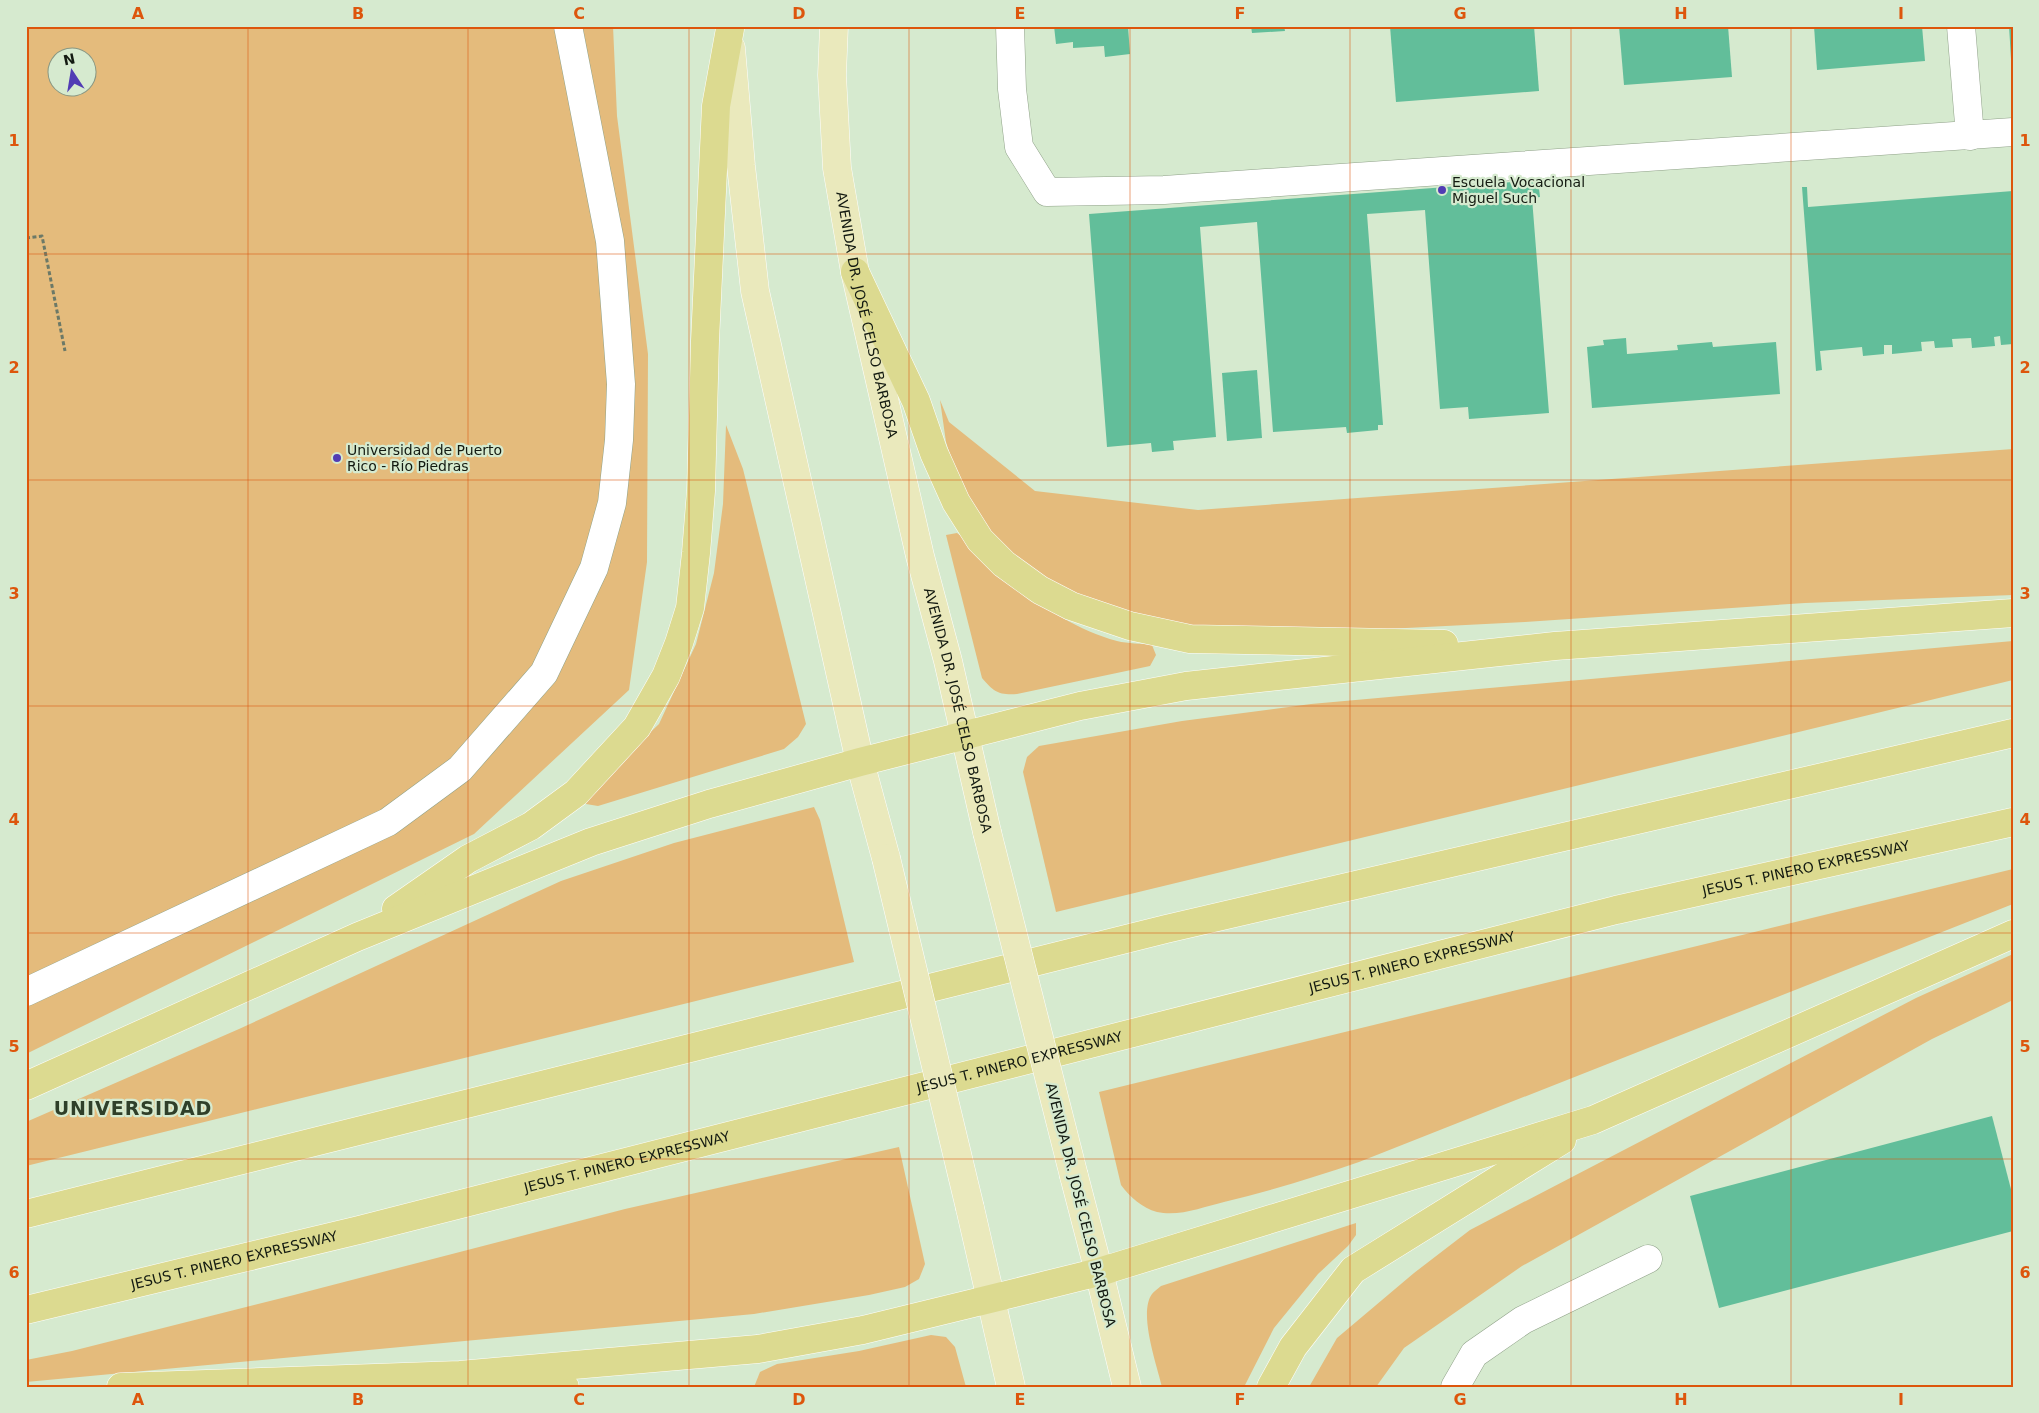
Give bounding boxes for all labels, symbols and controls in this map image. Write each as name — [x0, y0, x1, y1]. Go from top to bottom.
text: A — [132, 4, 145, 23]
text: B — [352, 4, 364, 23]
text: C — [573, 4, 585, 23]
text: D — [792, 4, 806, 23]
text: E — [1015, 4, 1025, 23]
text: F — [1235, 4, 1245, 23]
text: G — [1453, 4, 1467, 23]
text: H — [1674, 4, 1688, 23]
text: I — [1898, 4, 1904, 23]
north arrow — [48, 48, 98, 98]
text: N — [62, 50, 77, 68]
text: 1 — [8, 131, 20, 150]
text: 1 — [2019, 131, 2031, 150]
place label: Escuela Vocacional Miguel Such — [1452, 174, 1585, 206]
marker: Escuela Vocacional Miguel Such — [1436, 184, 1448, 196]
street label: AVENIDA DR. JOSÉ CELSO BARBOSA — [833, 190, 901, 440]
text: 2 — [8, 358, 20, 377]
text: 2 — [2019, 358, 2031, 377]
place label: Universidad de Puerto Rico - Río Piedras — [347, 442, 502, 474]
marker: Universidad de Puerto Rico - Río Piedras — [331, 452, 343, 464]
text: 3 — [8, 584, 20, 603]
text: 3 — [2019, 584, 2031, 603]
street label: AVENIDA DR. JOSÉ CELSO BARBOSA — [921, 586, 995, 835]
text: 4 — [8, 810, 20, 829]
text: 4 — [2019, 810, 2031, 829]
street label: JESUS T. PINERO EXPRESSWAY — [1700, 837, 1911, 899]
street label: JESUS T. PINERO EXPRESSWAY — [1306, 928, 1517, 996]
street label: JESUS T. PINERO EXPRESSWAY — [914, 1028, 1125, 1096]
text: 5 — [8, 1037, 20, 1056]
text: 5 — [2019, 1037, 2031, 1056]
street label: AVENIDA DR. JOSÉ CELSO BARBOSA — [1043, 1081, 1119, 1329]
district label: UNIVERSIDAD — [54, 1097, 212, 1119]
street label: JESUS T. PINERO EXPRESSWAY — [521, 1128, 732, 1196]
street label: JESUS T. PINERO EXPRESSWAY — [128, 1227, 339, 1293]
text: 6 — [8, 1263, 20, 1282]
text: 6 — [2019, 1263, 2031, 1282]
text: A — [132, 1390, 145, 1409]
text: B — [352, 1390, 364, 1409]
text: C — [573, 1390, 585, 1409]
text: D — [792, 1390, 806, 1409]
text: E — [1015, 1390, 1025, 1409]
text: F — [1235, 1390, 1245, 1409]
text: G — [1453, 1390, 1467, 1409]
text: H — [1674, 1390, 1688, 1409]
text: I — [1898, 1390, 1904, 1409]

